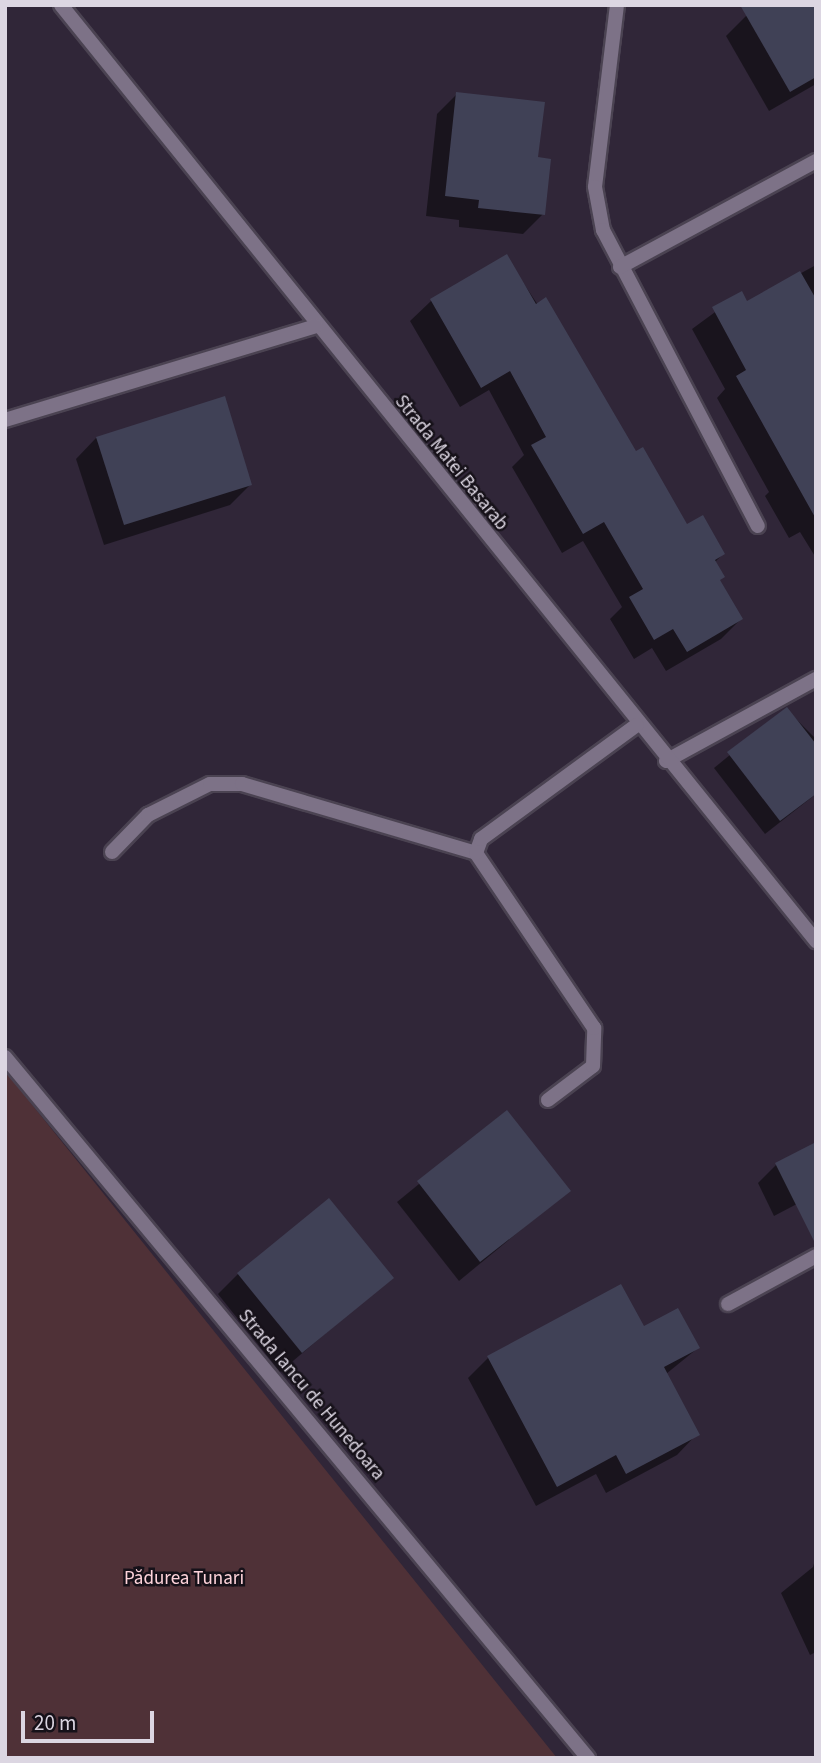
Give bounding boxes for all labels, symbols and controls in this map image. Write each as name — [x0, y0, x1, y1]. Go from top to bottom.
street label: Strada Matei Basarab — [389, 391, 513, 535]
street label: Strada Iancu de Hunedoara — [233, 1305, 389, 1485]
park label: Pădurea Tunari — [124, 1568, 244, 1590]
scale bar — [24, 1696, 158, 1740]
text: 20 m — [34, 1708, 76, 1738]

